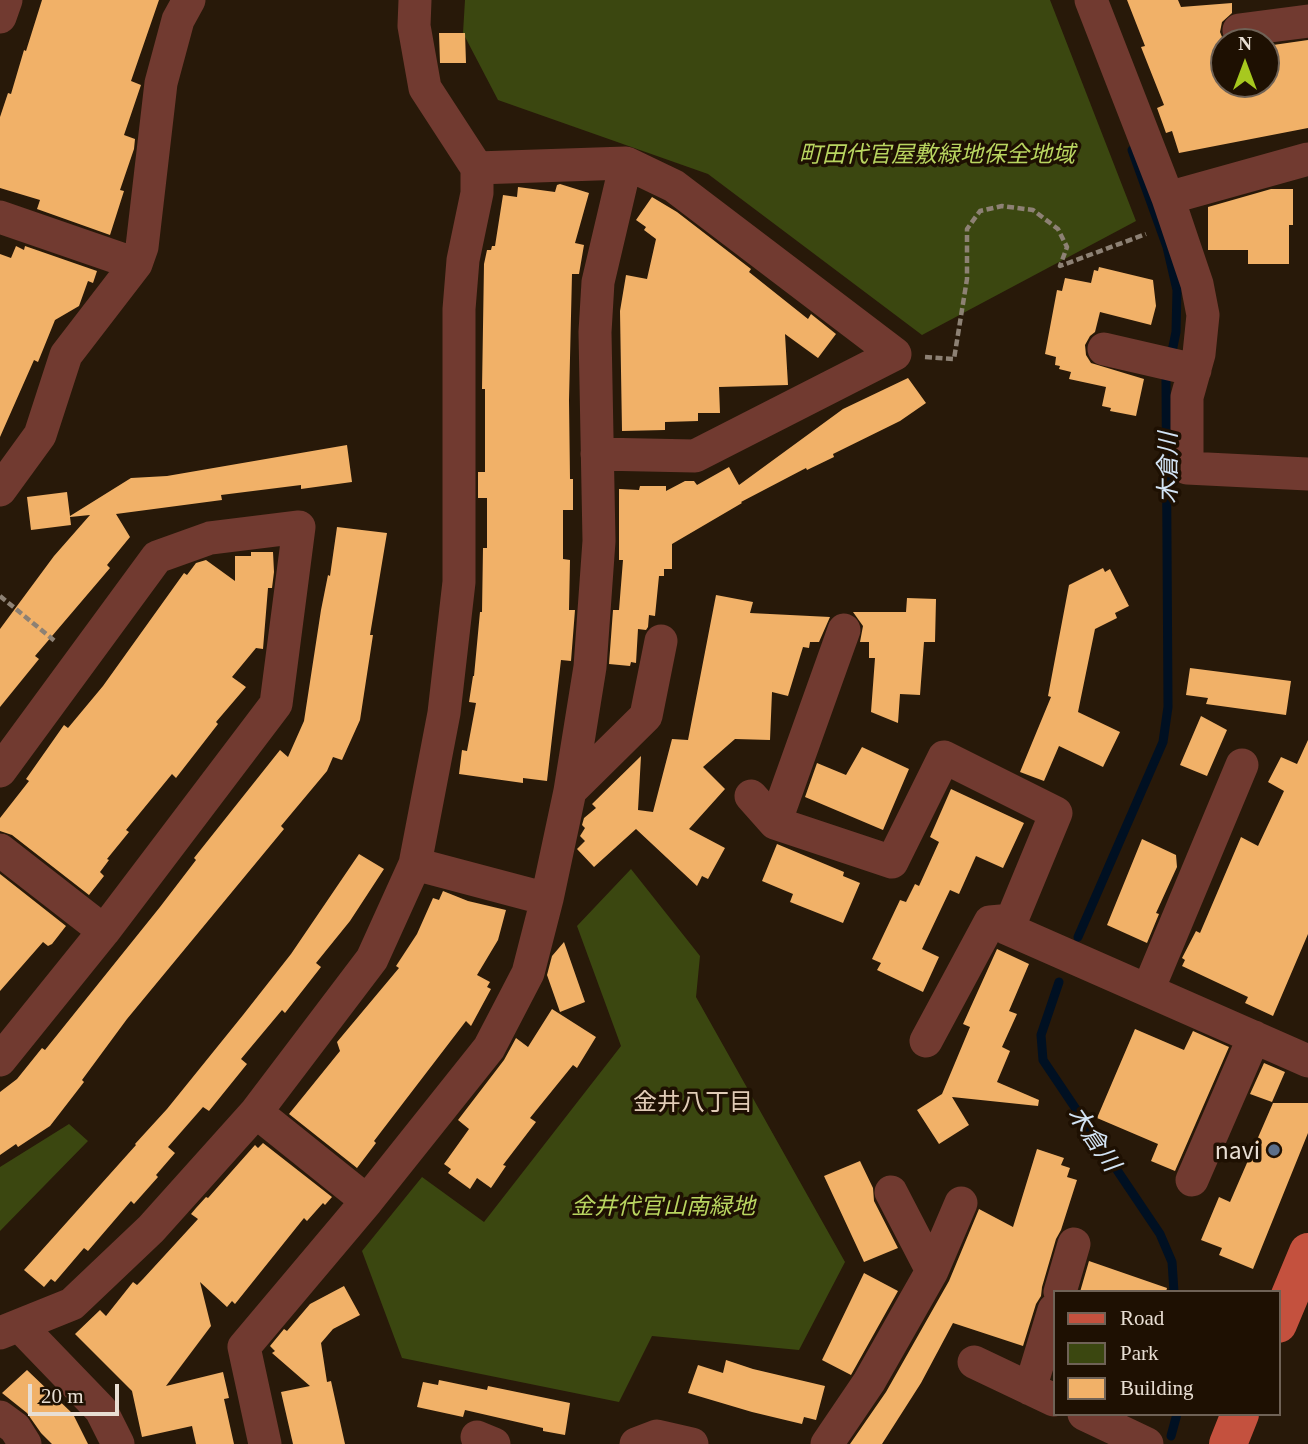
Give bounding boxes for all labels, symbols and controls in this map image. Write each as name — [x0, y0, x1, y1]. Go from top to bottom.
north arrow — [1210, 28, 1280, 98]
text: N — [1238, 33, 1252, 54]
park label: 町田代官屋敷緑地保全地域 — [799, 139, 1075, 167]
water label: 木倉川 — [1153, 432, 1181, 504]
district label: 金井八丁目 — [633, 1087, 753, 1115]
water label: 木倉川 — [1063, 1100, 1127, 1176]
place label: navi — [1215, 1136, 1260, 1164]
marker: navi — [1266, 1142, 1282, 1158]
park label: 金井代官山南緑地 — [571, 1191, 755, 1219]
legend — [1052, 1290, 1280, 1416]
text: Road — [1120, 1306, 1164, 1330]
text: Park — [1120, 1341, 1159, 1365]
scale bar — [32, 1370, 122, 1414]
text: Building — [1120, 1376, 1194, 1400]
text: 20 m — [41, 1384, 84, 1408]

